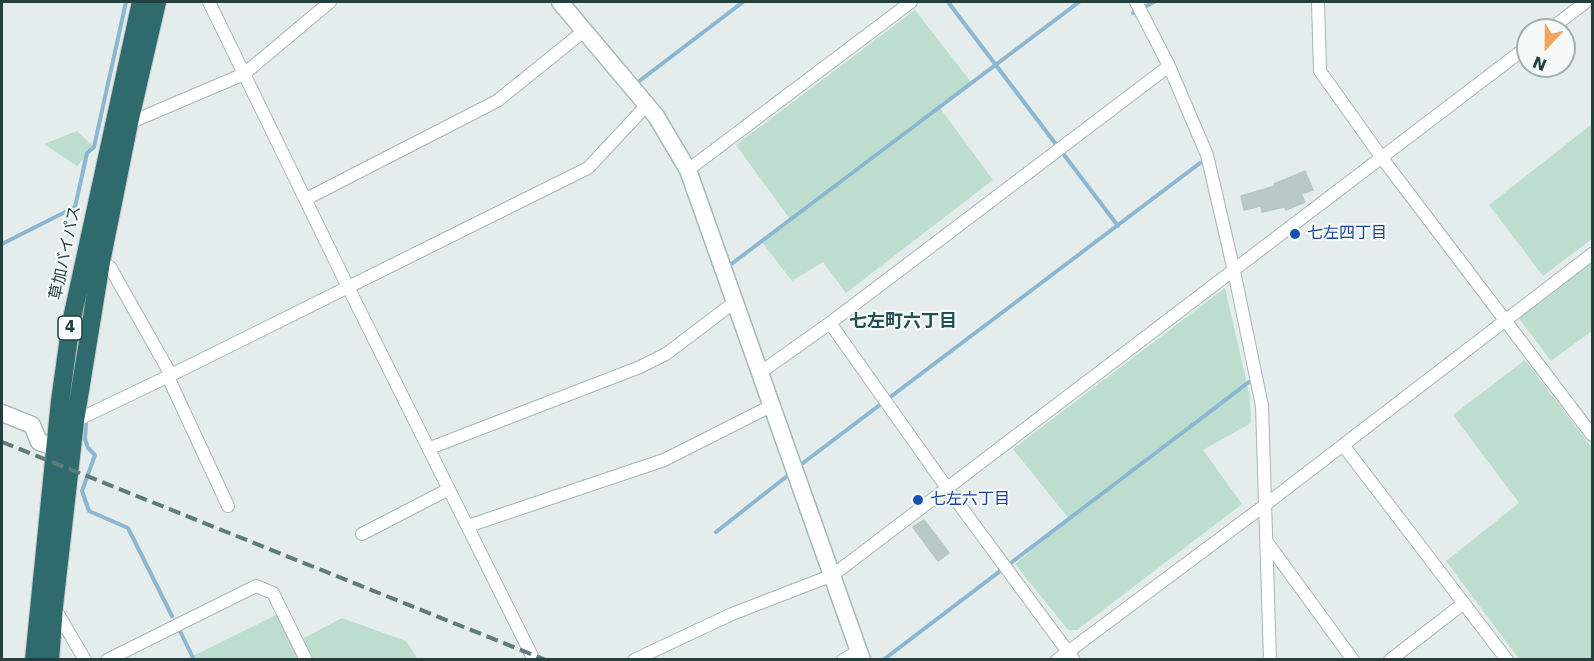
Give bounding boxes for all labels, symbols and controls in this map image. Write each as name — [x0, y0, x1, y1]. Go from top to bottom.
north arrow — [1516, 18, 1576, 78]
text: N — [1530, 52, 1550, 75]
street label: 草加バイパス — [47, 204, 85, 302]
place label: 七左四丁目 — [1307, 224, 1387, 244]
marker: 七左四丁目 — [1288, 227, 1302, 241]
district label: 七左町六丁目 — [849, 311, 957, 333]
road number: 4 — [58, 316, 82, 340]
place label: 七左六丁目 — [930, 490, 1010, 510]
marker: 七左六丁目 — [911, 493, 925, 507]

